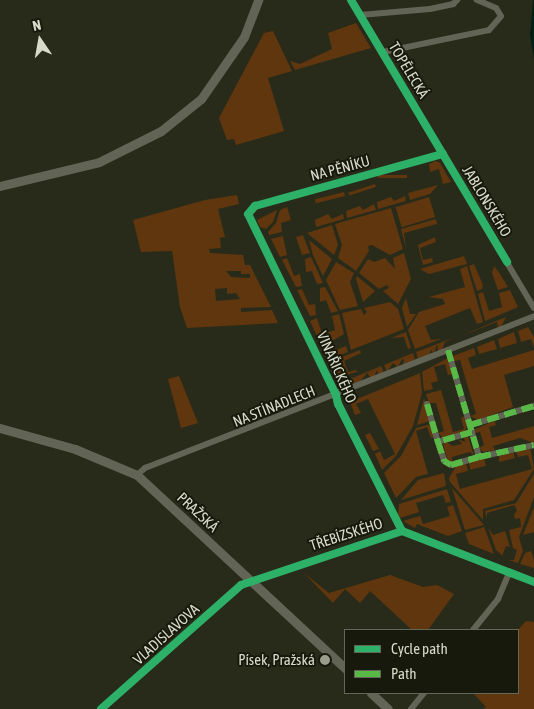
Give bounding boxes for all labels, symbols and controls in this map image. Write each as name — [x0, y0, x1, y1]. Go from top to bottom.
north arrow — [15, 15, 65, 65]
text: N — [31, 17, 43, 34]
street label: TOPĚLECKÁ — [385, 39, 433, 101]
street label: NA PĚNÍKU — [308, 151, 372, 185]
street label: JABLONSKÉHO — [459, 162, 515, 240]
street label: VINAŘICKÉHO — [313, 328, 361, 406]
street label: NA STÍNADLECH — [230, 381, 318, 431]
street label: PRAŽSKÁ — [174, 488, 222, 536]
street label: TŘEBÍZSKÉHO — [307, 514, 385, 554]
street label: VLADISLAVOVA — [129, 600, 203, 668]
legend — [344, 629, 519, 694]
text: Cycle path — [391, 640, 448, 657]
place label: Písek, Pražská — [238, 651, 315, 669]
marker: Písek, Pražská — [319, 654, 331, 666]
text: Path — [391, 665, 417, 682]

